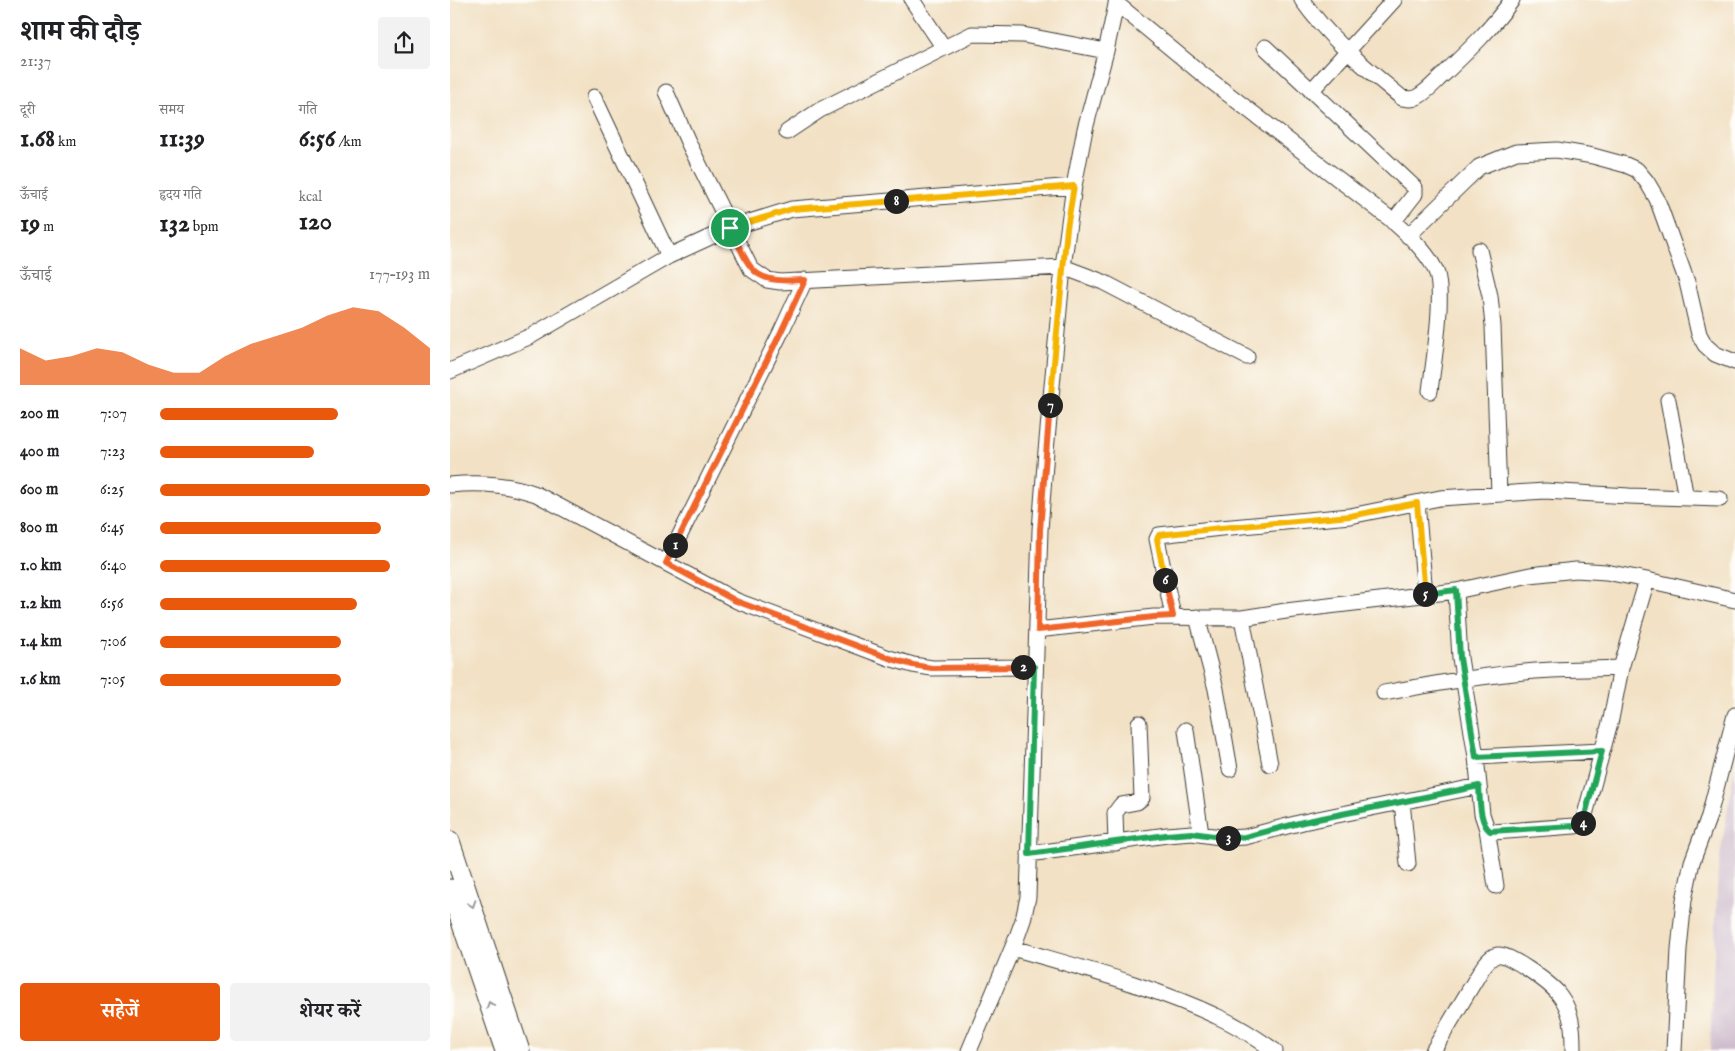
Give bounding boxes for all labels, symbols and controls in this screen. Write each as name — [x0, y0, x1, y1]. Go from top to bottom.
text: शाम की दौड़ — [20, 15, 140, 50]
button: share — [378, 17, 430, 69]
text: 21:37 — [20, 52, 51, 72]
text: दूरी — [20, 101, 35, 119]
text: समय — [159, 101, 184, 119]
text: गति — [299, 101, 317, 119]
text: 1.68 — [20, 123, 55, 155]
text: 11:39 — [159, 123, 205, 155]
text: 6:56 — [299, 123, 335, 155]
text: km — [55, 133, 76, 151]
text: /km — [335, 133, 361, 151]
text: ऊँचाई — [20, 186, 48, 204]
text: हृदय गति — [159, 186, 202, 204]
text: kcal — [299, 188, 322, 206]
pin: 8 — [884, 188, 908, 214]
text: 8 — [894, 192, 899, 210]
text: 120 — [299, 206, 332, 238]
pin — [709, 207, 751, 249]
text: 19 — [20, 208, 40, 240]
text: 132 — [159, 208, 190, 240]
icon: arrive — [716, 214, 744, 242]
text: m — [40, 218, 54, 236]
text: bpm — [190, 218, 219, 236]
text: 177–193 m — [369, 265, 430, 285]
text: ऊँचाई — [20, 266, 52, 286]
pin: 7 — [1038, 392, 1062, 418]
text: 7 — [1047, 396, 1054, 414]
text: 200 m — [20, 404, 59, 424]
text: 7:07 — [100, 404, 127, 424]
text: 400 m — [20, 442, 59, 462]
text: 7:23 — [100, 442, 125, 462]
text: 600 m — [20, 480, 58, 500]
text: 6:25 — [100, 480, 124, 500]
text: 800 m — [20, 518, 58, 538]
text: 6:45 — [100, 518, 125, 538]
pin: 1 — [662, 532, 688, 558]
text: 1 — [673, 536, 678, 554]
text: 1.0 km — [20, 556, 62, 576]
text: 6:40 — [100, 556, 127, 576]
pin: 6 — [1152, 568, 1178, 592]
text: 6 — [1163, 571, 1168, 589]
pin: 5 — [1412, 582, 1438, 606]
text: 5 — [1423, 585, 1428, 603]
text: 1.2 km — [20, 594, 61, 614]
text: 6:56 — [100, 594, 123, 614]
text: 1.4 km — [20, 632, 62, 652]
text: 7:06 — [100, 632, 126, 652]
pin: 2 — [1010, 654, 1036, 680]
text: 2 — [1020, 658, 1027, 676]
text: 1.6 km — [20, 670, 61, 690]
text: 7:05 — [100, 670, 125, 690]
pin: 4 — [1570, 810, 1596, 836]
text: 4 — [1580, 814, 1587, 832]
pin: 3 — [1216, 826, 1240, 850]
text: 3 — [1226, 829, 1231, 847]
one-way arrow — [466, 899, 476, 907]
button: सहेजें — [20, 983, 220, 1041]
button: शेयर करें — [230, 983, 430, 1041]
one-way arrow — [485, 1001, 495, 1010]

